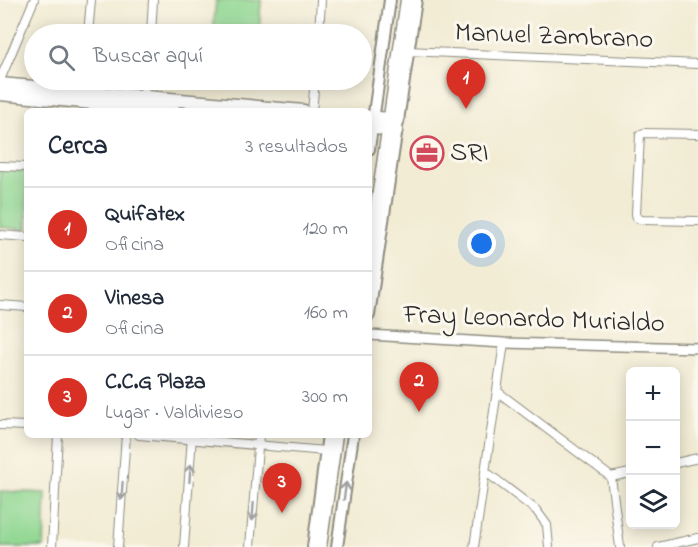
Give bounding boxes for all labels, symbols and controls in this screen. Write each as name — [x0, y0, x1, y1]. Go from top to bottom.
street label: Manuel Zambrano — [454, 14, 654, 60]
search box — [24, 24, 372, 90]
icon: search — [45, 41, 78, 74]
text: Buscar aquí — [93, 41, 203, 73]
pin: 1 — [446, 60, 486, 109]
text: Cerca — [48, 128, 108, 166]
text: 3 resultados — [245, 133, 348, 162]
place label: SRI — [450, 134, 489, 173]
office icon: SRI — [409, 135, 445, 171]
text: Quifatex — [105, 199, 185, 231]
text: 1 — [64, 215, 71, 244]
text: 120 m — [303, 215, 348, 244]
your location — [467, 229, 496, 258]
text: Oficina — [105, 231, 164, 260]
text: Vinesa — [105, 283, 164, 315]
street label: Fray Leonardo Murialdo — [402, 296, 665, 344]
text: 2 — [63, 299, 72, 328]
text: 160 m — [304, 299, 348, 328]
text: Oficina — [105, 315, 164, 344]
pin: 2 — [400, 362, 438, 412]
text: C.C.G Plaza — [105, 367, 206, 399]
map controls — [626, 367, 680, 529]
button: + — [626, 367, 680, 421]
text: 3 — [63, 383, 72, 412]
text: 300 m — [302, 383, 348, 412]
text: Lugar · Valdivieso — [105, 399, 243, 428]
button: − — [626, 421, 680, 475]
one-way arrow — [184, 463, 195, 483]
pin: 3 — [262, 464, 302, 513]
button: layers — [626, 475, 680, 529]
one-way arrow — [116, 481, 127, 500]
one-way arrow — [339, 482, 350, 501]
one-way arrow — [247, 501, 258, 521]

